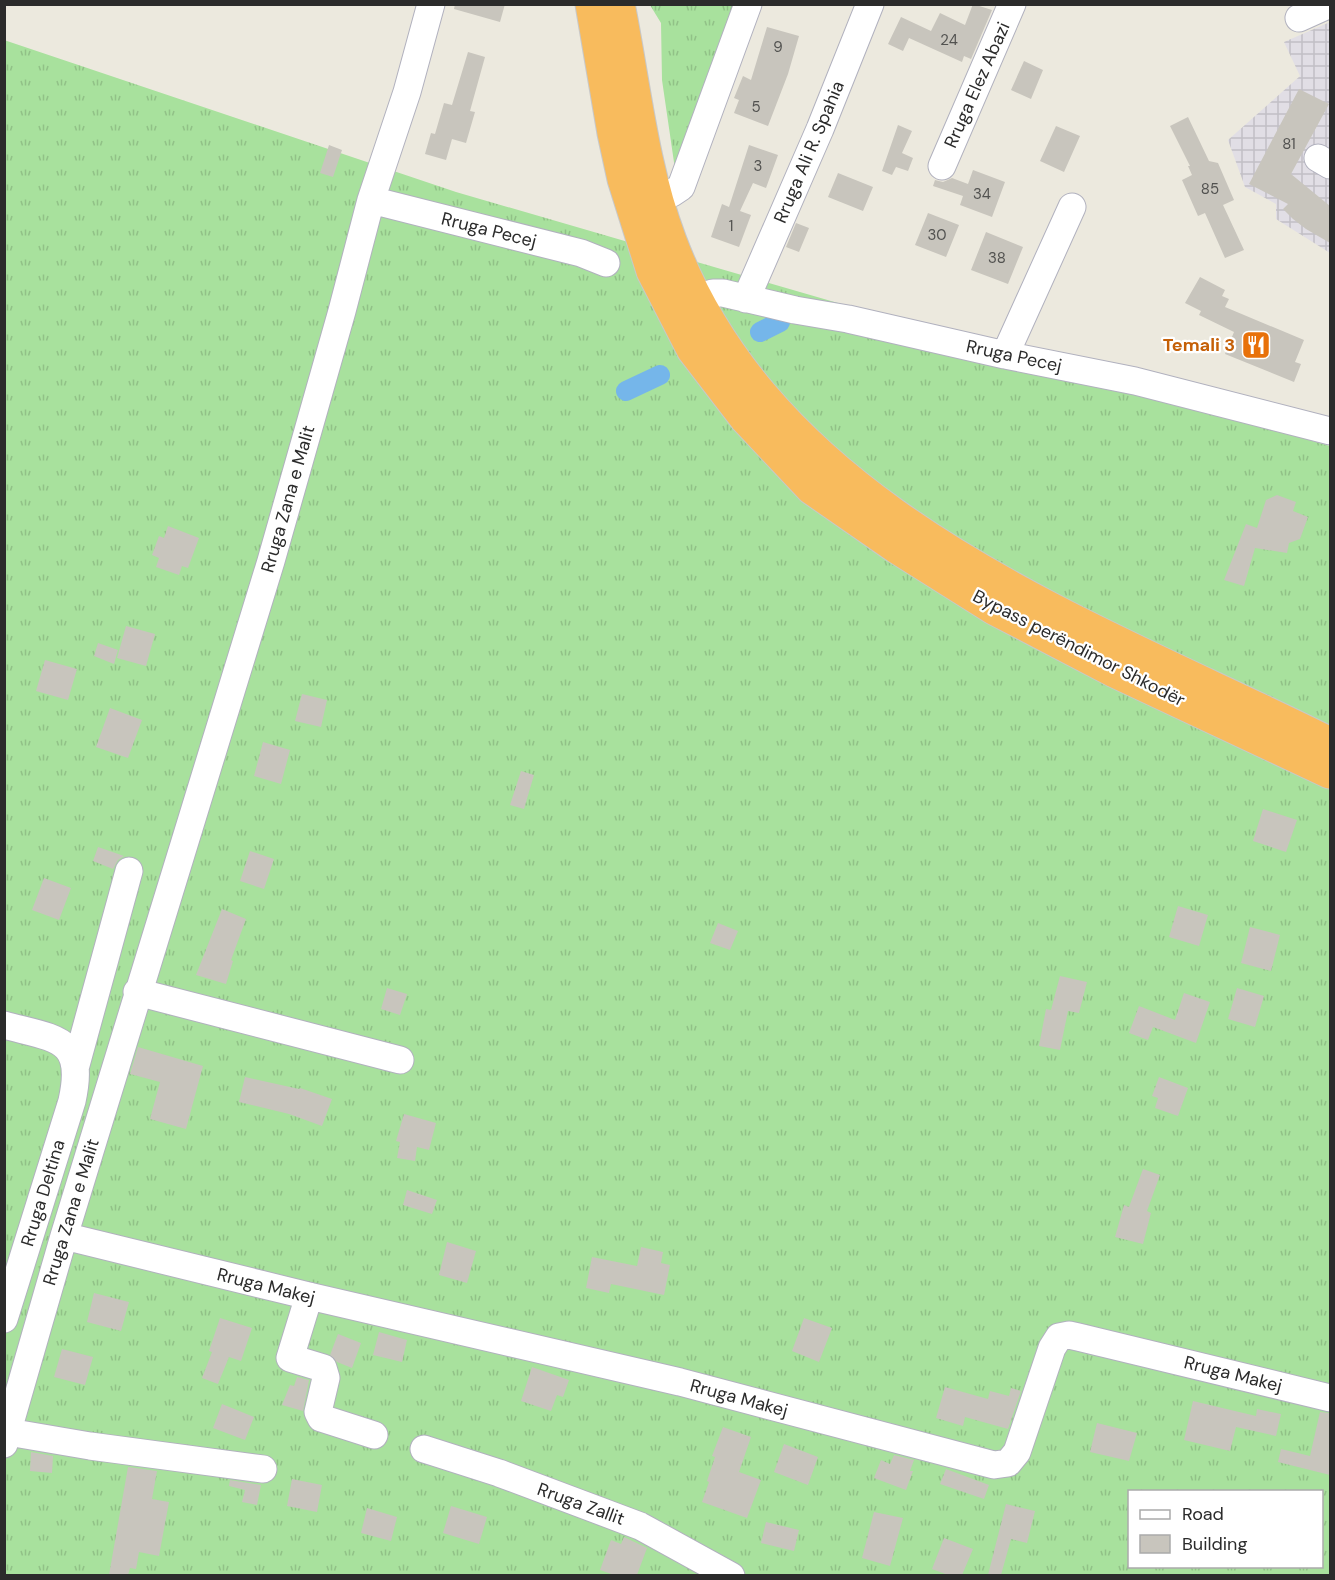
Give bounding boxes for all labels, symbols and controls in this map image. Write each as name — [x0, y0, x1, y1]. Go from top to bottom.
street label: Rruga Elez Abazi — [939, 18, 1015, 152]
house number: 24 — [940, 30, 958, 50]
house number: 9 — [773, 37, 783, 57]
street label: Rruga Ali R. Spahia — [768, 77, 850, 227]
house number: 5 — [751, 97, 761, 117]
house number: 81 — [1282, 134, 1296, 154]
house number: 3 — [754, 156, 762, 176]
house number: 85 — [1201, 179, 1219, 199]
house number: 34 — [973, 184, 991, 204]
street label: Rruga Pecej — [439, 207, 539, 253]
house number: 1 — [729, 216, 733, 236]
house number: 30 — [927, 225, 947, 245]
house number: 38 — [988, 248, 1006, 268]
restaurant icon: Temali 3 — [1240, 329, 1272, 361]
place label: Temali 3 — [1163, 333, 1235, 357]
street label: Rruga Pecej — [964, 334, 1064, 378]
street label: Rruga Zana e Malit — [256, 423, 320, 575]
street label: Bypass perëndimor Shkodër — [969, 584, 1189, 712]
street label: Rruga Zana e Malit — [37, 1136, 105, 1288]
street label: Rruga Deltina — [15, 1137, 71, 1249]
street label: Rruga Makej — [214, 1262, 318, 1310]
street label: Rruga Makej — [1181, 1350, 1285, 1398]
street label: Rruga Makej — [687, 1373, 791, 1423]
street label: Rruga Zallit — [534, 1477, 628, 1531]
legend — [1128, 1490, 1323, 1568]
text: Road — [1182, 1502, 1224, 1526]
text: Building — [1182, 1532, 1247, 1556]

